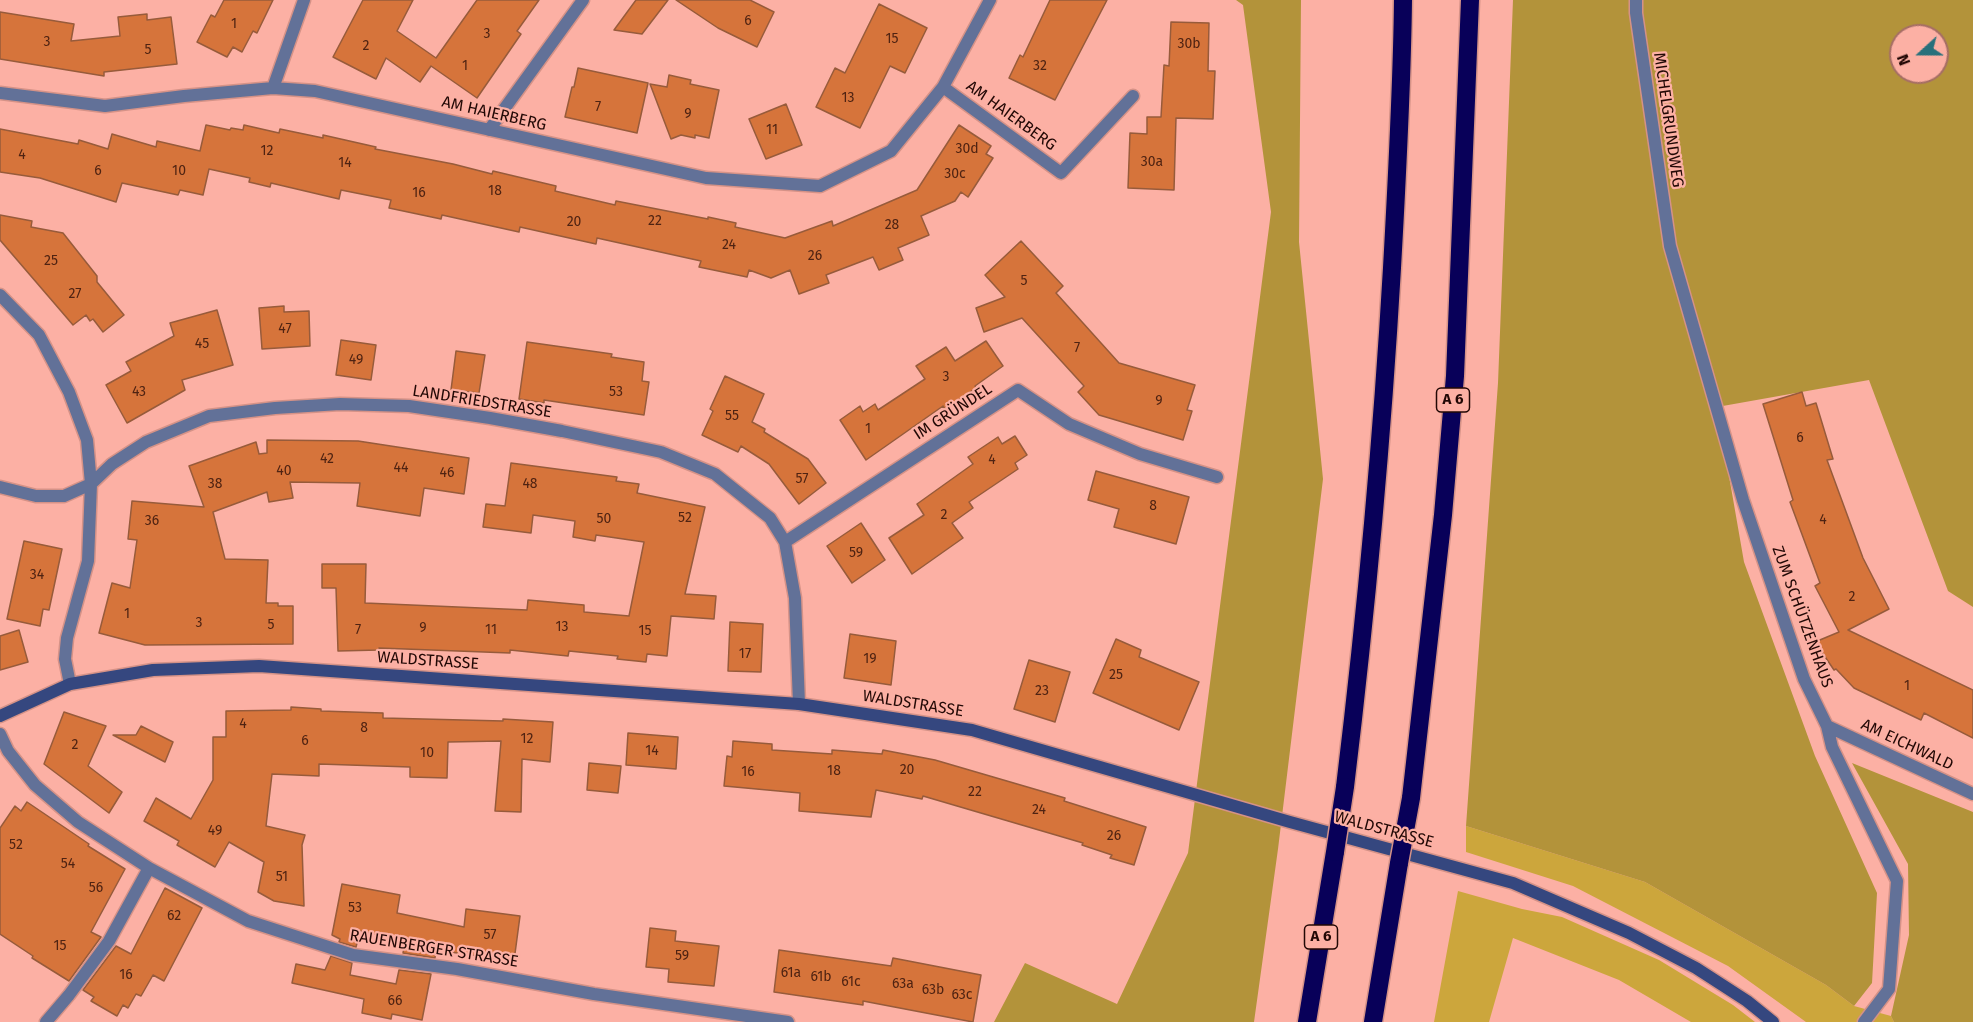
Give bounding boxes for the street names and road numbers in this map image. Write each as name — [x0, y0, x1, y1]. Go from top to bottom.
street label: MICHELGRUNDWEG — [1649, 51, 1687, 189]
street label: AM HAIERBERG — [962, 77, 1060, 155]
street label: AM HAIERBERG — [440, 93, 548, 135]
street label: IM GRÜNDEL — [910, 380, 996, 444]
street label: LANDFRIEDSTRASSE — [411, 382, 553, 422]
road number: A 6 — [1436, 388, 1470, 412]
street label: ZUM SCHÜTZENHAUS — [1767, 543, 1837, 691]
street label: WALDSTRASSE — [376, 648, 480, 674]
street label: WALDSTRASSE — [861, 687, 965, 721]
street label: AM EICHWALD — [1858, 715, 1956, 775]
street label: WALDSTRASSE — [1332, 808, 1436, 852]
road number: A 6 — [1304, 925, 1338, 949]
street label: RAUENBERGER STRASSE — [348, 926, 520, 972]

